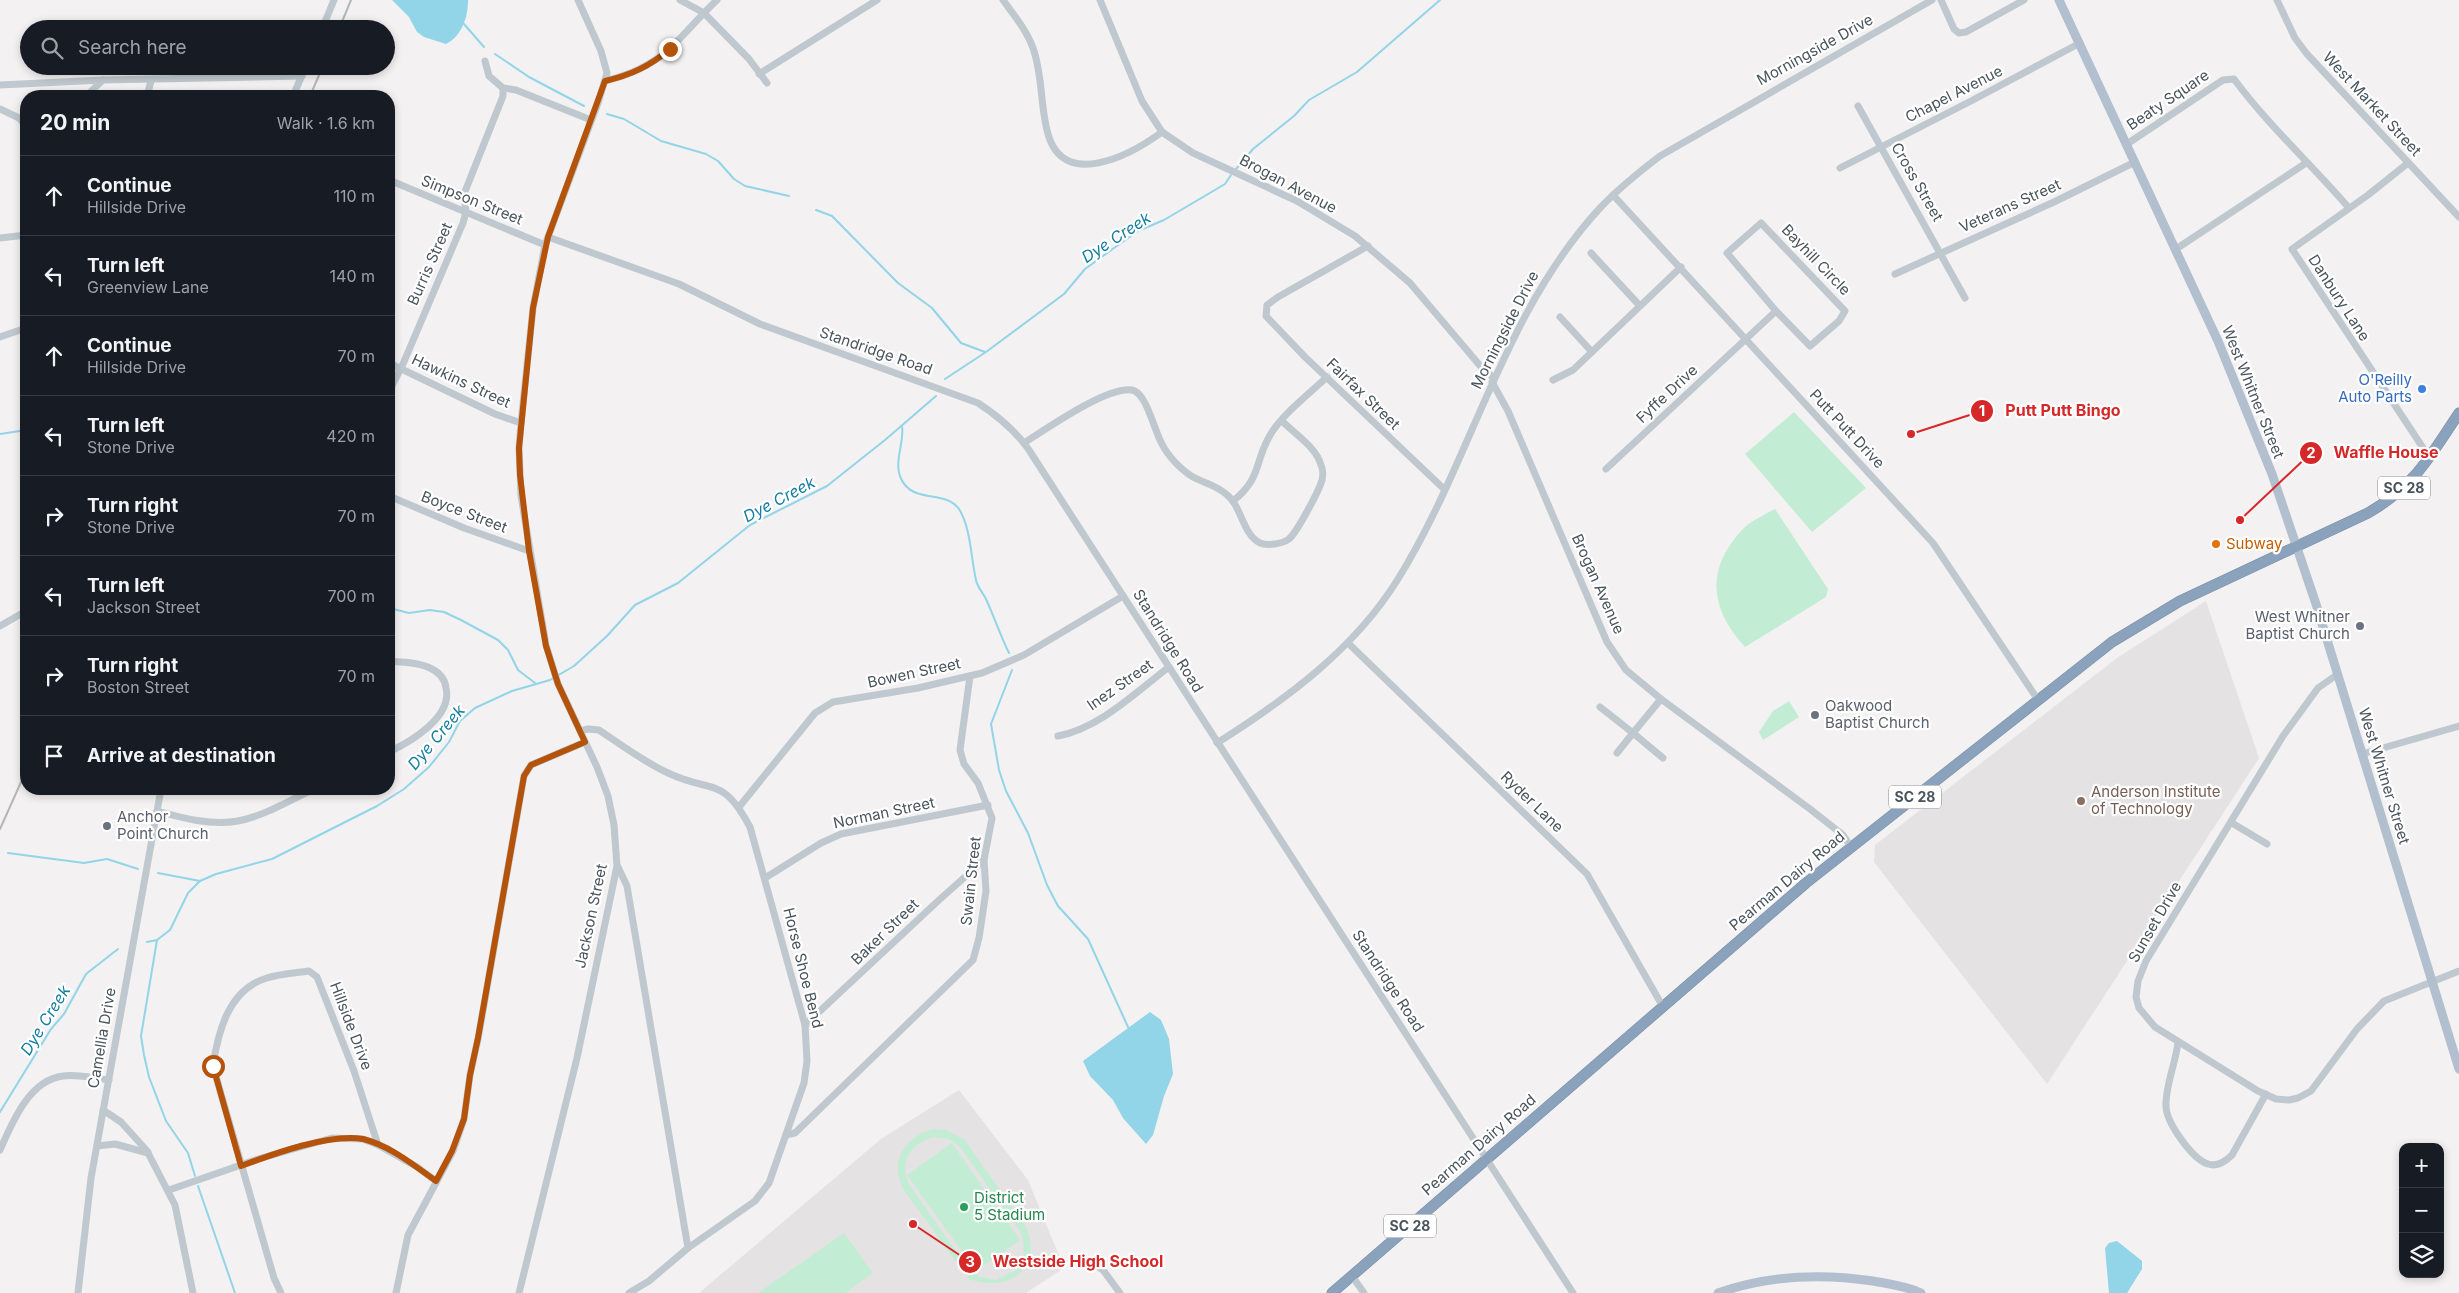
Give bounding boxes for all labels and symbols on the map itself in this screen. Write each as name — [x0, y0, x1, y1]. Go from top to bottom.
street label: Morningside Drive — [1753, 10, 1876, 89]
route end — [659, 38, 682, 61]
street label: West Market Street — [2319, 48, 2426, 160]
street label: Chapel Avenue — [1902, 61, 2006, 126]
street label: Beaty Square — [2123, 65, 2213, 134]
street label: Cross Street — [1887, 139, 1948, 225]
street label: Brogan Avenue — [1236, 150, 1340, 217]
street label: Simpson Street — [419, 171, 526, 229]
street label: Veterans Street — [1956, 175, 2064, 236]
water label: Dye Creek — [1078, 207, 1155, 267]
street label: Burris Street — [403, 219, 456, 308]
street label: Bayhill Circle — [1778, 220, 1855, 299]
street label: Danbury Lane — [2304, 251, 2374, 345]
street label: Morningside Drive — [1467, 268, 1543, 392]
street label: Standridge Road — [817, 322, 935, 379]
street label: West Whitner Street — [2218, 323, 2289, 461]
street label: Hawkins Street — [409, 349, 514, 412]
street label: Fairfax Street — [1323, 354, 1404, 433]
street label: Fyffe Drive — [1632, 360, 1701, 427]
place label: O'Reilly Auto Parts — [2338, 370, 2413, 406]
marker: O'Reilly Auto Parts — [2416, 383, 2428, 395]
street label: Putt Putt Drive — [1806, 385, 1889, 472]
callout: Putt Putt Bingo — [1970, 395, 2130, 426]
text: Putt Putt Bingo — [2005, 400, 2121, 420]
text: 1 — [1979, 401, 1985, 420]
callout: Waffle House — [2298, 437, 2448, 468]
text: Waffle House — [2334, 442, 2438, 462]
text: 2 — [2306, 443, 2316, 462]
water label: Dye Creek — [740, 472, 819, 526]
road number: SC 28 — [2378, 476, 2430, 499]
street label: Boyce Street — [419, 486, 510, 537]
street label: Brogan Avenue — [1568, 531, 1629, 637]
place label: Subway — [2226, 534, 2283, 553]
marker: Subway — [2210, 538, 2222, 550]
street label: Standridge Road — [1129, 586, 1208, 696]
place label: West Whitner Baptist Church — [2245, 607, 2350, 643]
marker: West Whitner Baptist Church — [2354, 620, 2366, 632]
street label: Bowen Street — [866, 653, 962, 692]
street label: Inez Street — [1083, 655, 1156, 714]
place label: Oakwood Baptist Church — [1825, 696, 1930, 732]
water label: Dye Creek — [403, 700, 469, 774]
street label: West Whitner Street — [2355, 705, 2414, 847]
marker: Oakwood Baptist Church — [1809, 709, 1821, 721]
street label: Ryder Lane — [1497, 767, 1568, 836]
place label: Anderson Institute of Technology — [2091, 782, 2220, 818]
road number: SC 28 — [1889, 786, 1941, 809]
street label: Norman Street — [831, 792, 936, 833]
marker: Anderson Institute of Technology — [2075, 795, 2087, 807]
place label: Anchor Point Church — [117, 807, 209, 843]
marker: Anchor Point Church — [101, 820, 113, 832]
street label: Pearman Dairy Road — [1725, 827, 1848, 934]
street label: Swain Street — [956, 835, 985, 926]
street label: Jackson Street — [570, 862, 611, 970]
street label: Sunset Drive — [2124, 878, 2185, 966]
street label: Baker Street — [847, 895, 923, 969]
street label: Horse Shoe Bend — [779, 906, 828, 1030]
street label: Standridge Road — [1348, 926, 1429, 1035]
street label: Hillside Drive — [326, 979, 377, 1073]
water label: Dye Creek — [16, 981, 74, 1059]
street label: Camellia Drive — [83, 986, 120, 1090]
route start — [202, 1055, 225, 1078]
street label: Pearman Dairy Road — [1418, 1090, 1540, 1199]
place label: District 5 Stadium — [974, 1188, 1045, 1224]
marker: District 5 Stadium — [958, 1201, 970, 1213]
road number: SC 28 — [1384, 1214, 1436, 1238]
callout: Westside High School — [958, 1246, 1173, 1277]
text: Westside High School — [993, 1251, 1163, 1271]
text: 3 — [965, 1252, 975, 1271]

